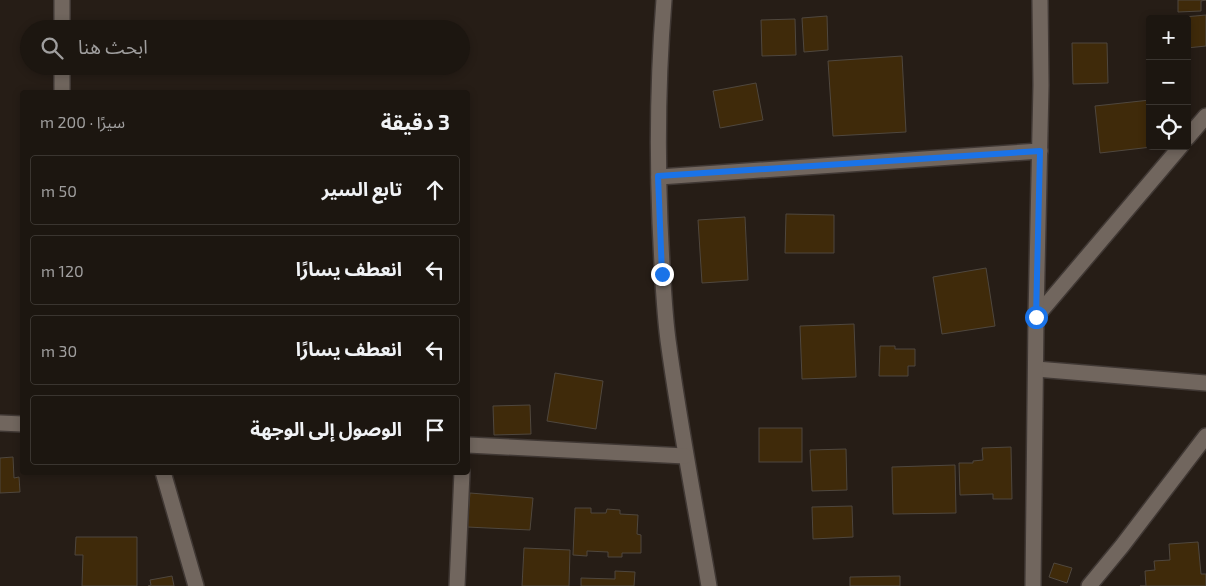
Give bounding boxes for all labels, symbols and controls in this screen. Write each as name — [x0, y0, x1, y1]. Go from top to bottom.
map controls — [1146, 15, 1191, 150]
button: + — [1146, 15, 1191, 60]
search box — [20, 20, 470, 75]
icon: search — [38, 34, 66, 62]
text: ابحث هنا — [78, 35, 148, 58]
button: − — [1146, 60, 1191, 105]
button: locate — [1146, 105, 1191, 150]
text: 3 دقيقة — [381, 109, 450, 134]
text: سيرًا · 200 m — [40, 112, 125, 131]
icon: ahead — [421, 176, 449, 204]
text: تابع السير — [322, 177, 402, 200]
text: 50 m — [41, 181, 77, 200]
icon: left — [421, 256, 449, 284]
text: انعطف يسارًا — [296, 257, 402, 280]
text: 120 m — [41, 261, 84, 280]
route end — [651, 263, 674, 286]
route start — [1025, 306, 1048, 329]
icon: left — [421, 336, 449, 364]
text: انعطف يسارًا — [296, 337, 402, 360]
text: 30 m — [41, 341, 77, 360]
icon: arrive — [421, 416, 449, 444]
text: الوصول إلى الوجهة — [250, 417, 402, 440]

